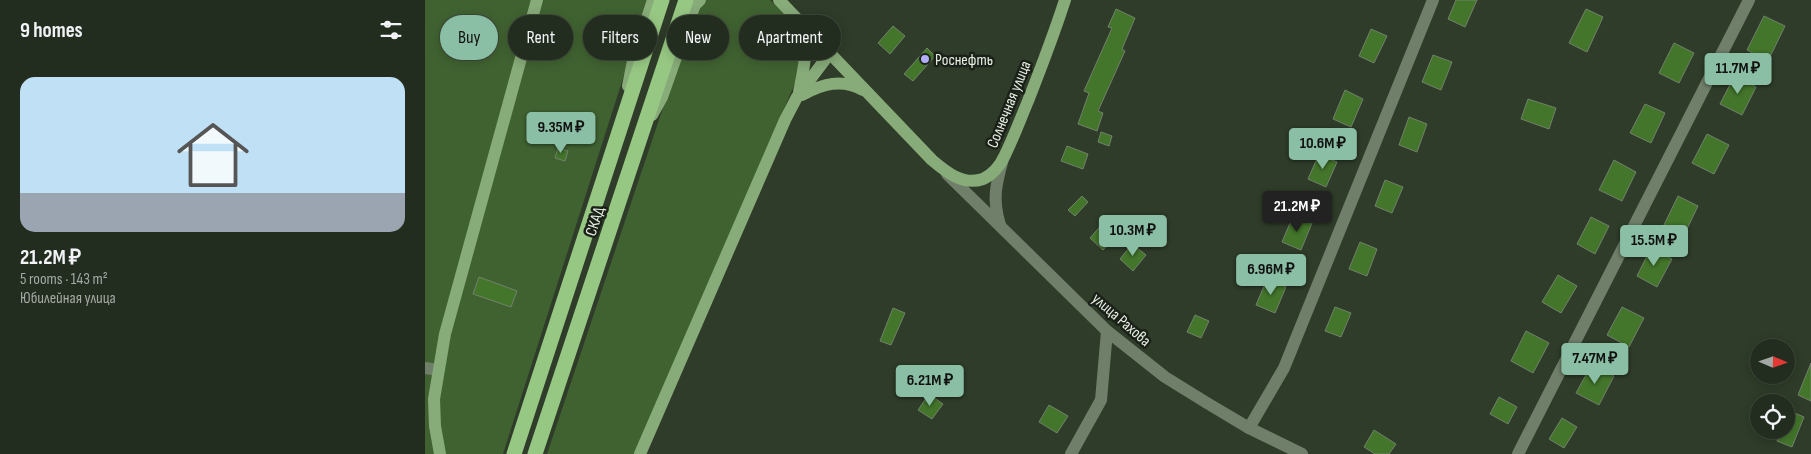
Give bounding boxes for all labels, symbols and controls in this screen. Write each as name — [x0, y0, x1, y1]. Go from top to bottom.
chip: Buy — [440, 15, 498, 60]
chip: Rent — [508, 15, 573, 60]
chip: Filters — [583, 15, 657, 60]
chip: New — [667, 15, 729, 60]
chip: Apartment — [739, 15, 841, 60]
icon: filters — [377, 16, 405, 44]
text: 9 homes — [20, 18, 83, 43]
place label: Роснефть — [935, 51, 993, 70]
pin: 11.7M ₽ — [1692, 52, 1784, 95]
marker: Роснефть — [919, 53, 931, 65]
street label: Солнечная улица — [983, 58, 1035, 151]
text: 11.7M ₽ — [1716, 59, 1760, 78]
icon: home — [168, 110, 258, 200]
pin: 9.35M ₽ — [515, 112, 607, 154]
text: 9.35M ₽ — [537, 118, 585, 137]
pin: 10.6M ₽ — [1277, 128, 1369, 170]
text: 10.6M ₽ — [1300, 134, 1346, 153]
pin: 21.2M ₽ — [1251, 190, 1343, 233]
text: 21.2M ₽ — [1274, 197, 1320, 216]
street label: СКАД — [582, 204, 609, 239]
pin: 10.3M ₽ — [1087, 214, 1179, 257]
text: 10.3M ₽ — [1110, 221, 1156, 240]
pin: 15.5M ₽ — [1608, 224, 1700, 267]
text: 15.5M ₽ — [1631, 231, 1677, 250]
text: 21.2M ₽ — [20, 245, 81, 270]
pin: 6.96M ₽ — [1225, 254, 1317, 296]
text: 6.96M ₽ — [1247, 260, 1295, 279]
text: 5 rooms · 143 m² — [20, 270, 108, 289]
text: Юбилейная улица — [20, 289, 116, 308]
street label: улица Рахова — [1088, 289, 1154, 351]
north arrow — [1750, 339, 1795, 384]
map controls — [1750, 339, 1795, 439]
pin: 7.47M ₽ — [1549, 342, 1641, 385]
text: 7.47M ₽ — [1572, 349, 1618, 368]
pin: 6.21M ₽ — [884, 364, 976, 407]
text: 6.21M ₽ — [907, 371, 953, 390]
button: locate — [1750, 394, 1795, 439]

